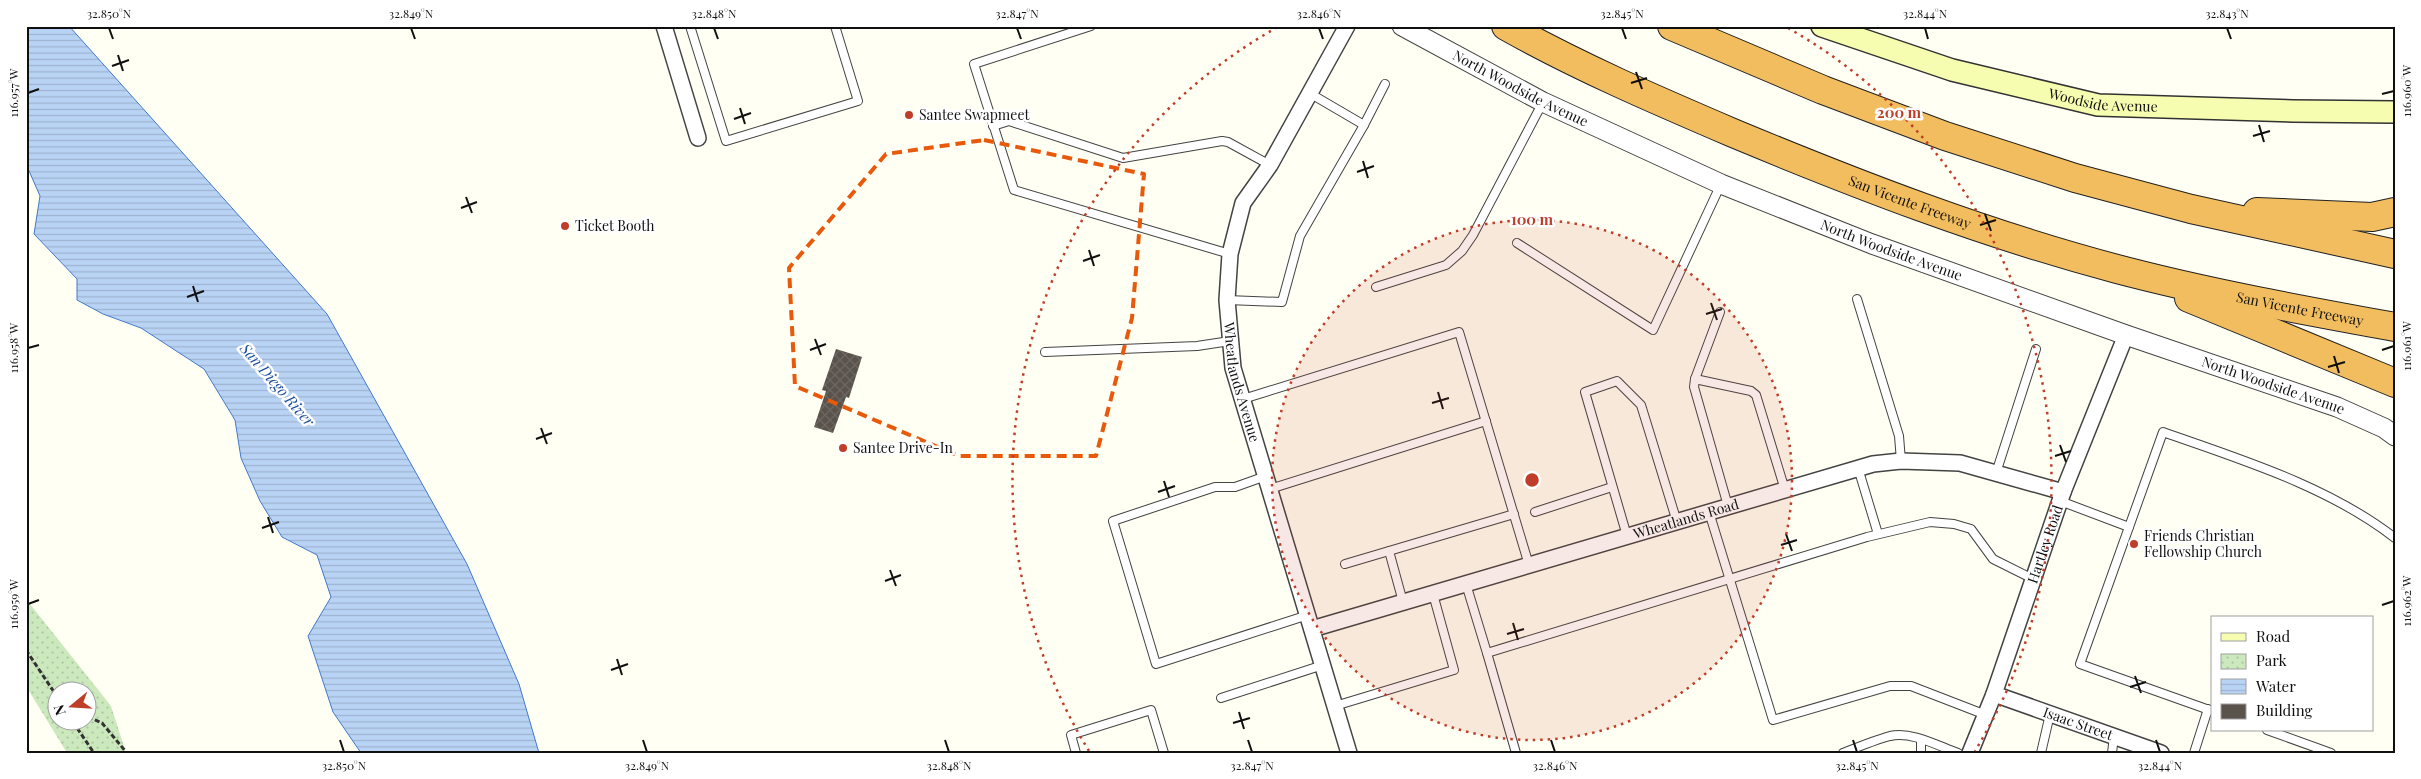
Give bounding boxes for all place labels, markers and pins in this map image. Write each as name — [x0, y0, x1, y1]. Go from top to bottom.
place label: Santee Swapmeet — [919, 105, 1030, 124]
marker: Santee Swapmeet — [903, 109, 915, 121]
place label: Ticket Booth — [575, 216, 655, 235]
marker: Ticket Booth — [559, 220, 571, 232]
place label: Santee Drive-In — [853, 438, 953, 457]
marker: Santee Drive-In — [837, 442, 849, 454]
centre of rings — [1523, 471, 1541, 489]
place label: Friends Christian Fellowship Church — [2144, 526, 2263, 561]
marker: Friends Christian Fellowship Church — [2128, 538, 2140, 550]

